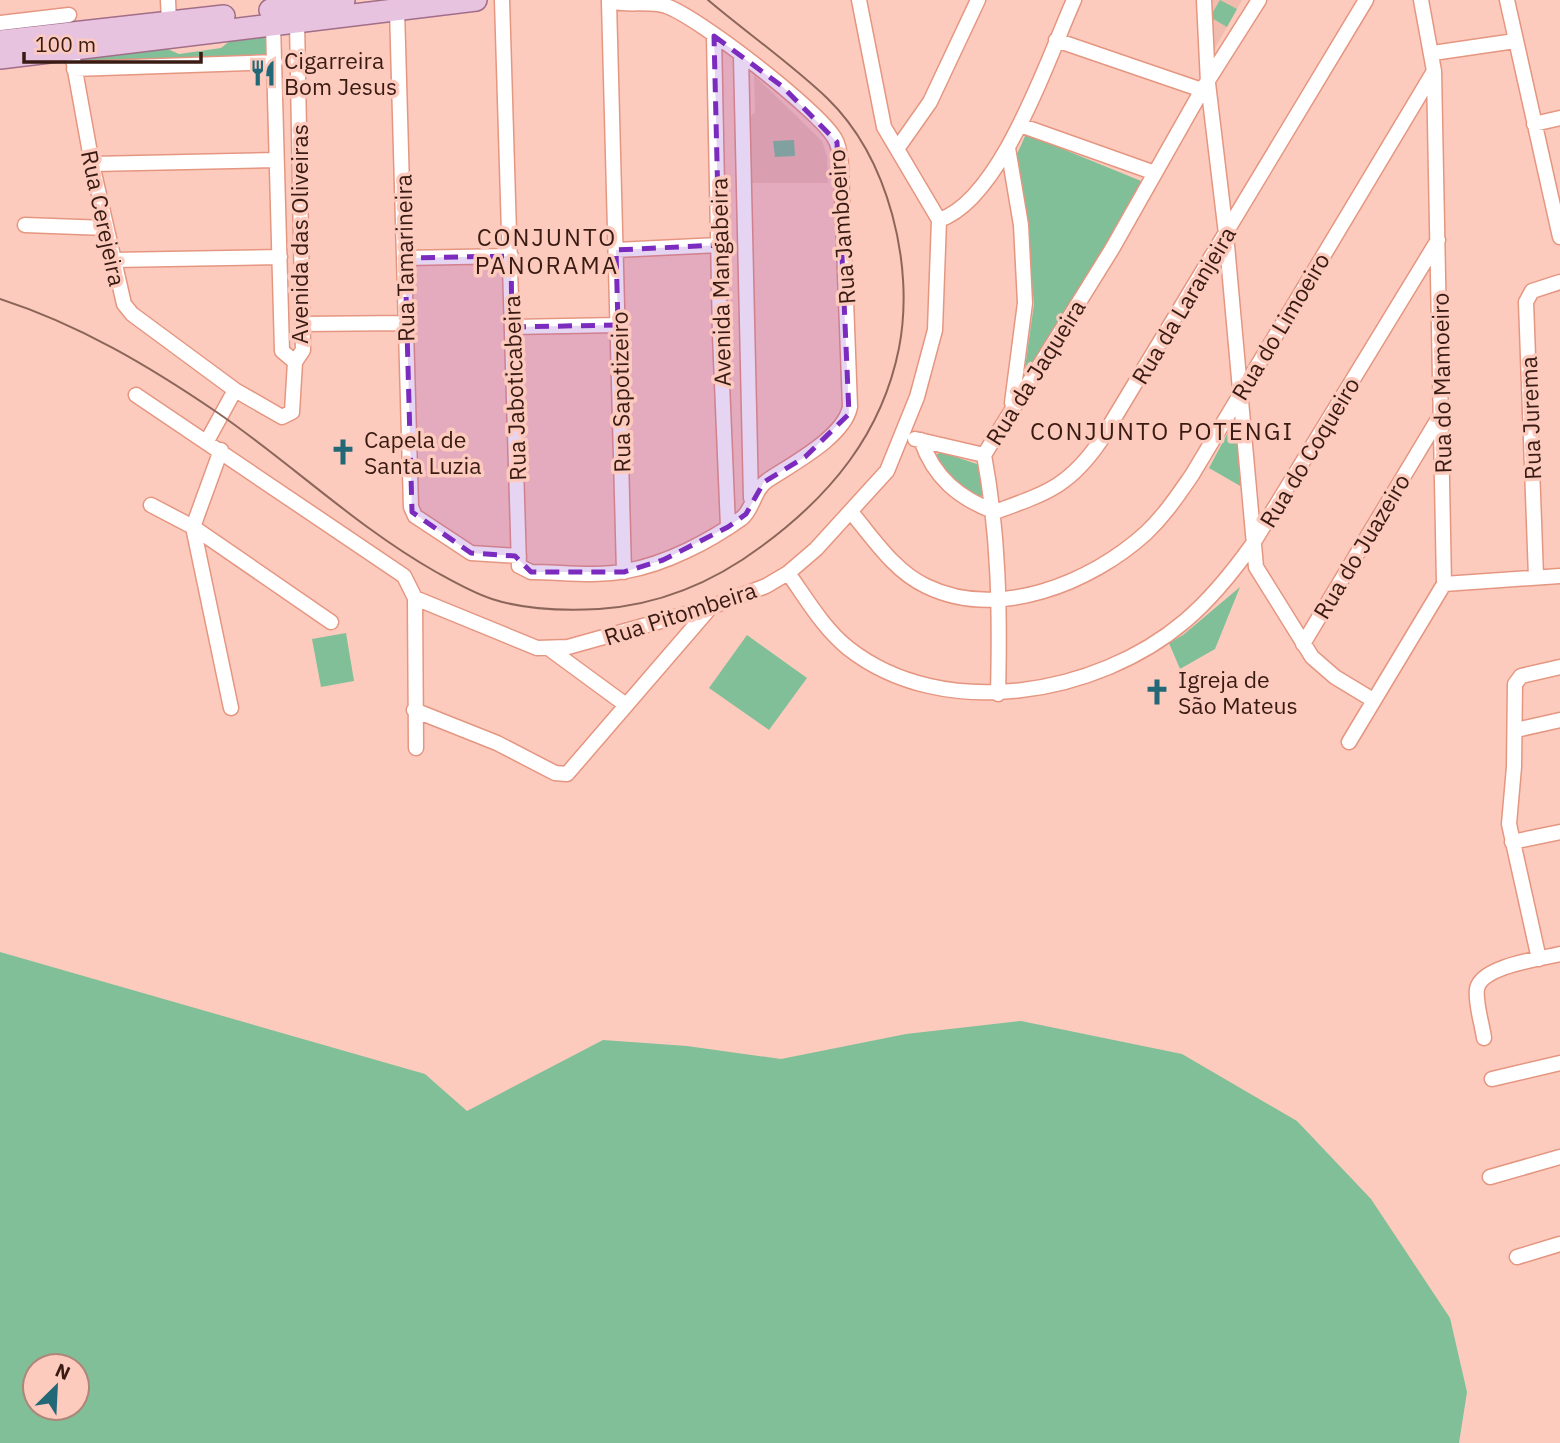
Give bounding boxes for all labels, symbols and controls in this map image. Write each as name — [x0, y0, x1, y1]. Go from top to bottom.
scale bar — [24, 21, 201, 65]
text: 100 m — [35, 30, 96, 58]
place label: Cigarreira Bom Jesus — [284, 45, 397, 101]
restaurant icon: Cigarreira Bom Jesus — [248, 58, 278, 88]
street label: Avenida das Oliveiras — [284, 124, 314, 344]
street label: Rua Cerejeira — [75, 147, 133, 289]
street label: Rua Jamboeiro — [821, 148, 861, 306]
street label: Rua Tamarineira — [388, 174, 420, 342]
street label: Avenida Mangabeira — [703, 177, 737, 387]
district label: CONJUNTO PANORAMA — [475, 221, 619, 281]
street label: Rua da Laranjeira — [1124, 221, 1242, 389]
street label: Rua do Limoeiro — [1224, 247, 1336, 405]
street label: Rua do Mamoeiro — [1424, 292, 1458, 474]
street label: Rua da Jaqueira — [978, 294, 1092, 450]
street label: Rua Jaboticabeira — [496, 295, 532, 481]
street label: Rua Sapotizeiro — [604, 311, 636, 473]
street label: Rua Jurema — [1513, 356, 1547, 480]
street label: Rua do Coqueiro — [1252, 371, 1366, 533]
district label: CONJUNTO POTENGI — [1030, 415, 1294, 447]
place label: Capela de Santa Luzia — [364, 424, 482, 480]
church icon: Capela de Santa Luzia — [328, 437, 358, 467]
street label: Rua do Juazeiro — [1306, 468, 1416, 624]
street label: Rua Pitombeira — [600, 574, 760, 652]
place label: Igreja de São Mateus — [1178, 664, 1298, 720]
church icon: Igreja de São Mateus — [1142, 677, 1172, 707]
north arrow — [21, 1352, 91, 1422]
text: N — [52, 1358, 74, 1385]

